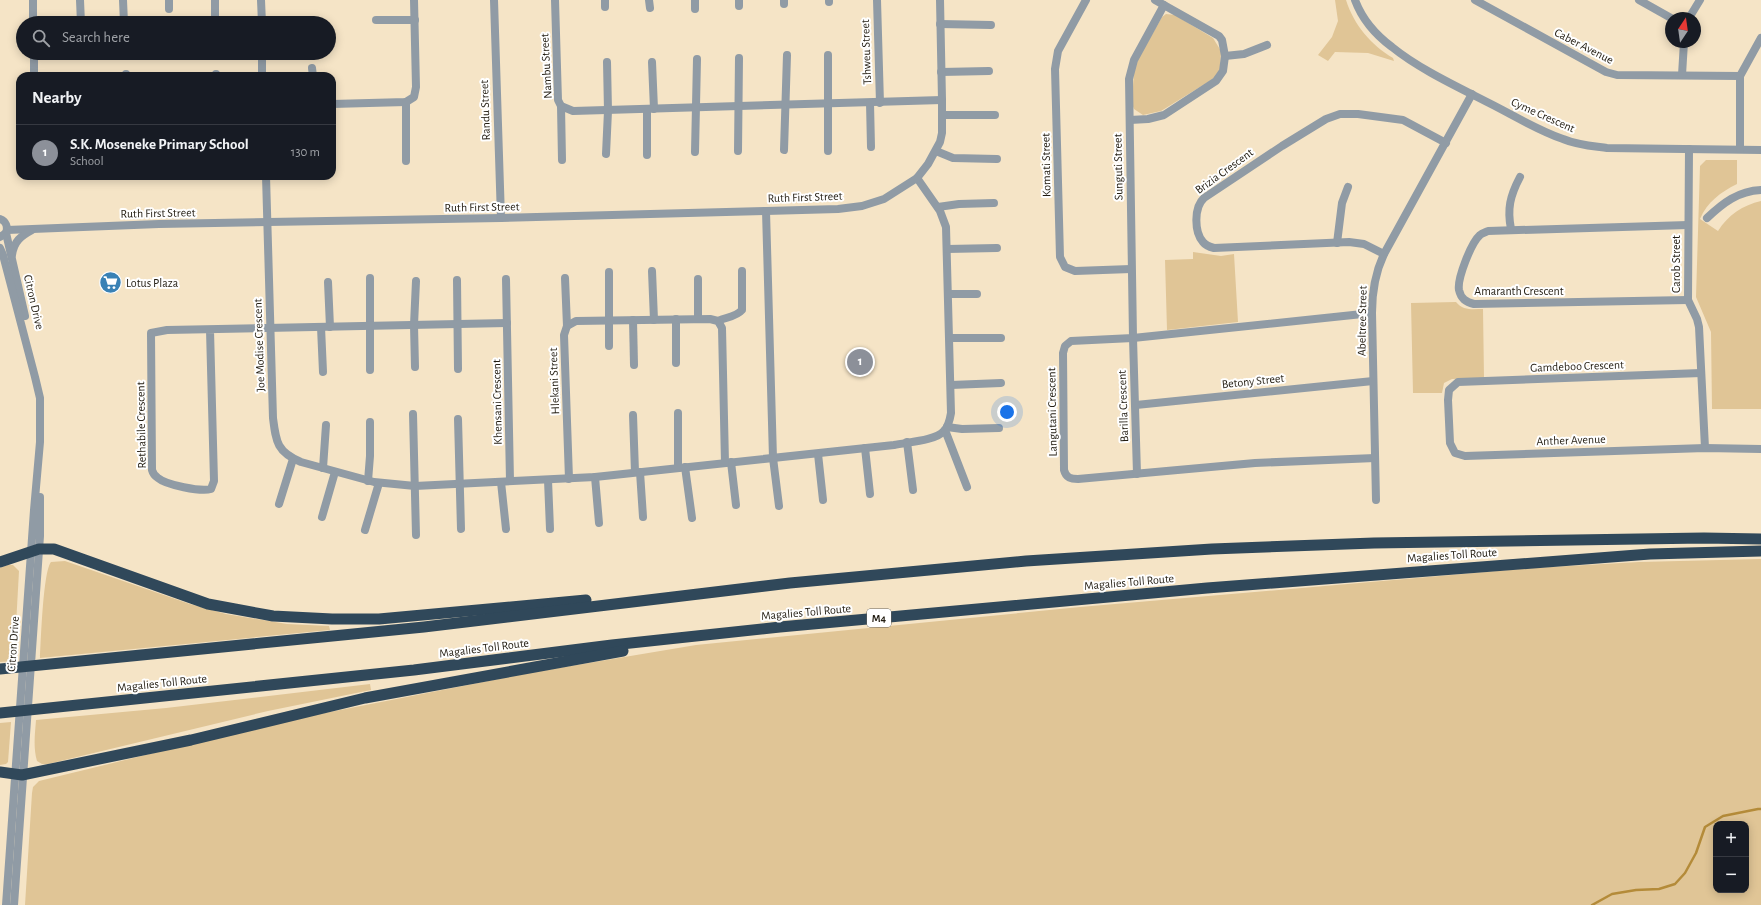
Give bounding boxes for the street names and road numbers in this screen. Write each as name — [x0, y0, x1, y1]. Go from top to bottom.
street label: Tshweu Street — [859, 19, 873, 85]
street label: Caber Avenue — [1553, 26, 1615, 66]
street label: Nambu Street — [538, 33, 554, 99]
street label: Randu Street — [478, 79, 492, 140]
street label: Cyme Crescent — [1509, 96, 1577, 135]
street label: Komati Street — [1039, 133, 1053, 197]
street label: Sunguti Street — [1111, 133, 1125, 200]
street label: Brizia Crescent — [1193, 146, 1255, 196]
street label: Ruth First Street — [767, 190, 843, 204]
street label: Ruth First Street — [444, 200, 520, 214]
street label: Ruth First Street — [120, 206, 196, 220]
street label: Carob Street — [1670, 235, 1682, 293]
street label: Citron Drive — [22, 273, 46, 331]
street label: Abeltree Street — [1355, 285, 1369, 356]
street label: Amaranth Crescent — [1474, 285, 1564, 297]
street label: Joe Modise Crescent — [251, 298, 267, 392]
street label: Hlekani Street — [547, 347, 561, 415]
street label: Gamdeboo Crescent — [1530, 358, 1624, 374]
street label: Khensani Crescent — [490, 359, 504, 445]
street label: Langutani Crescent — [1045, 367, 1059, 457]
street label: Barilla Crescent — [1116, 370, 1130, 442]
street label: Betony Street — [1221, 372, 1285, 391]
street label: Rethabile Crescent — [134, 381, 148, 469]
street label: Anther Avenue — [1536, 433, 1606, 447]
street label: Magalies Toll Route — [1407, 546, 1497, 564]
street label: Magalies Toll Route — [1084, 572, 1174, 592]
street label: Magalies Toll Route — [761, 602, 851, 622]
road number: M4 — [867, 609, 891, 627]
street label: Citron Drive — [5, 616, 21, 672]
street label: Magalies Toll Route — [438, 637, 530, 659]
street label: Magalies Toll Route — [116, 672, 208, 694]

